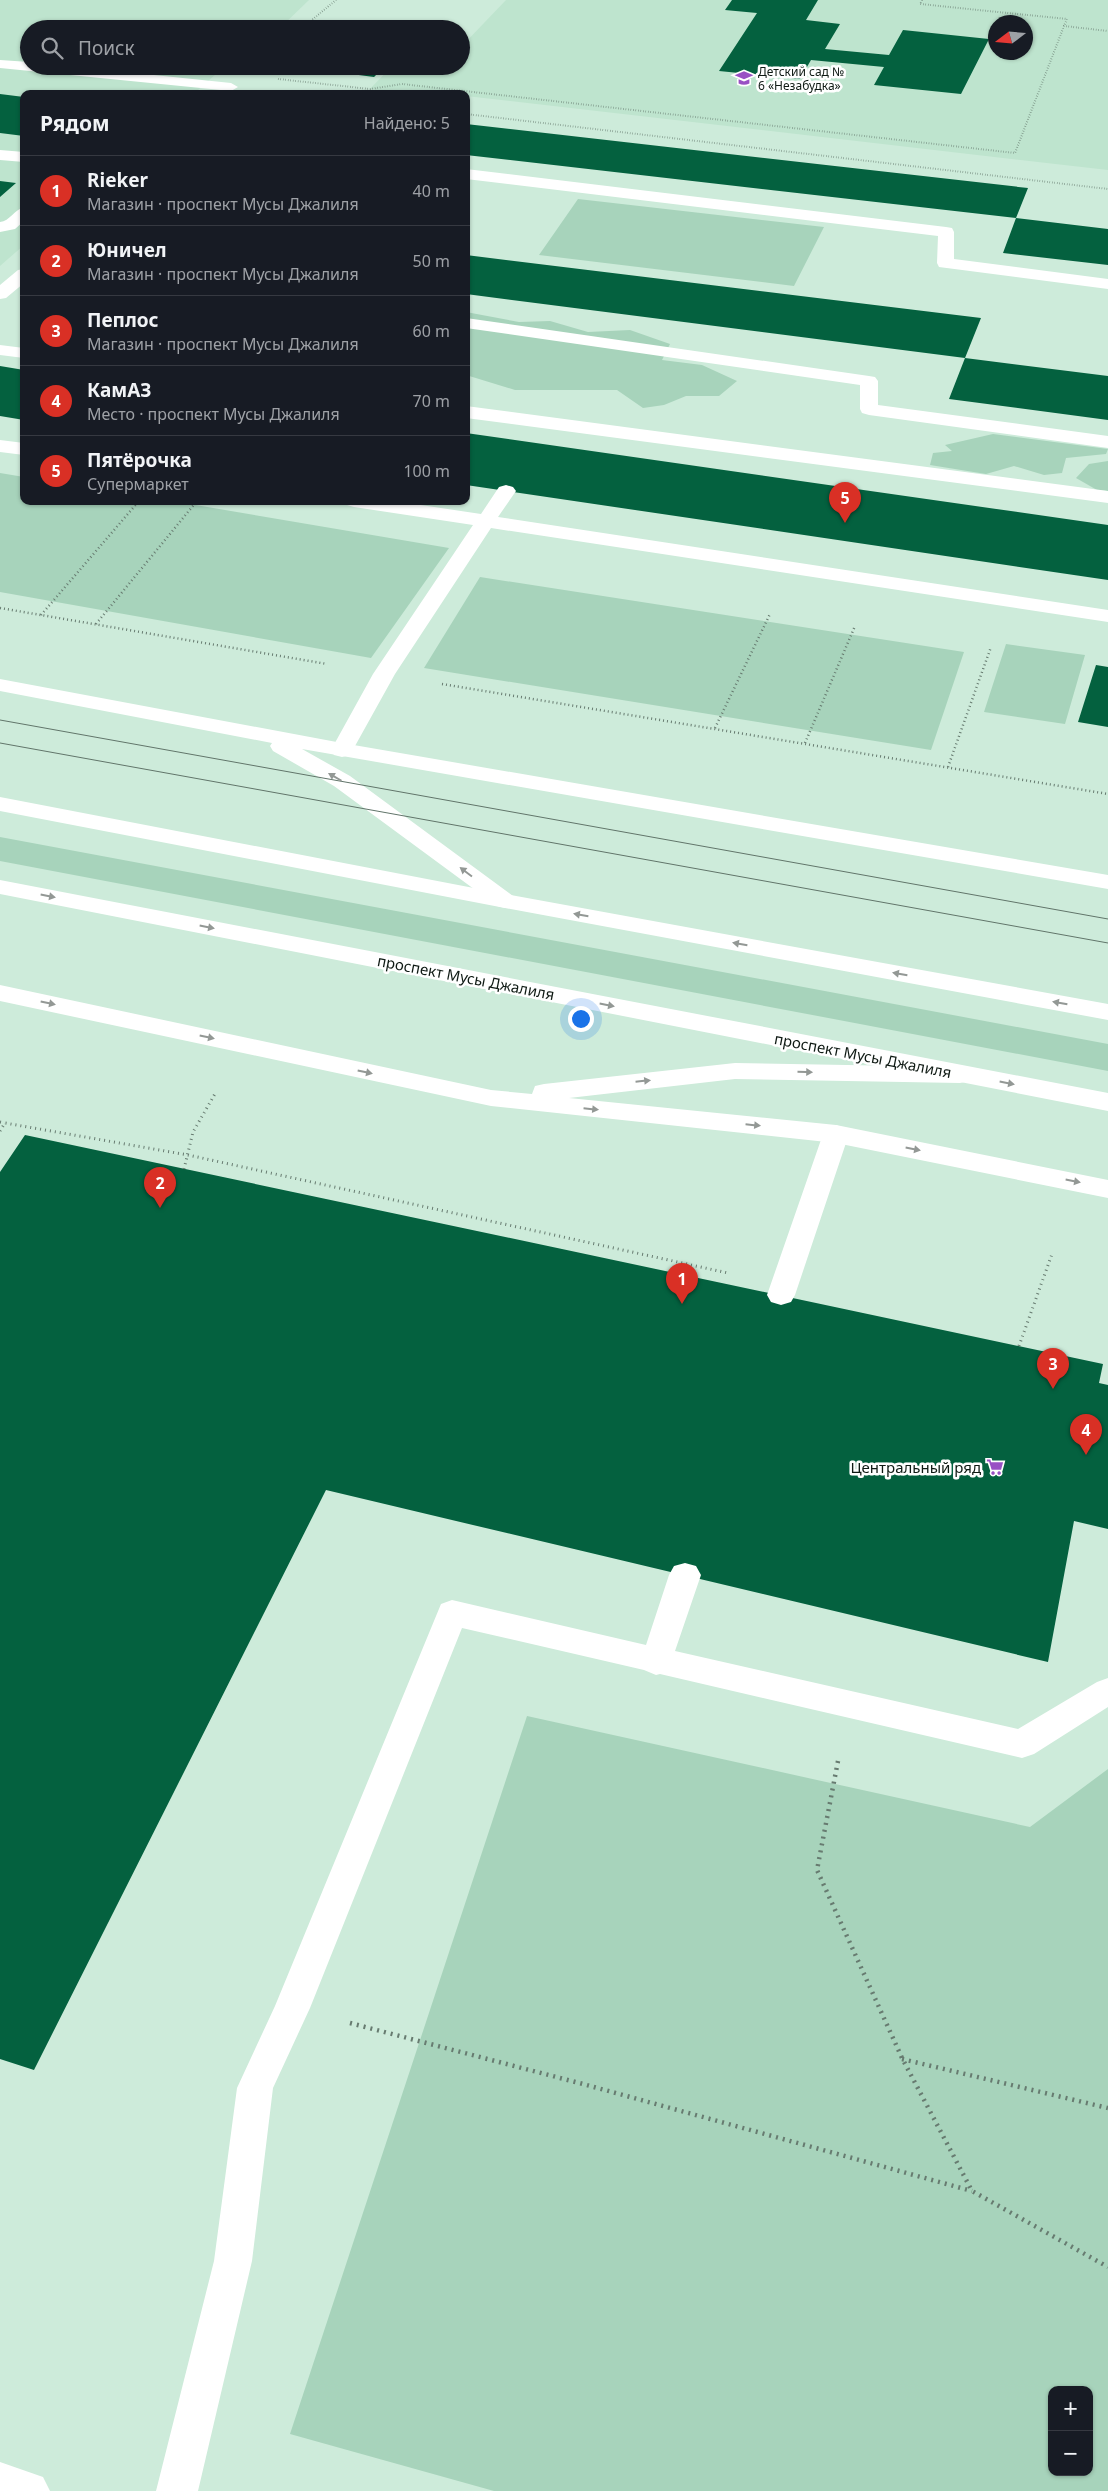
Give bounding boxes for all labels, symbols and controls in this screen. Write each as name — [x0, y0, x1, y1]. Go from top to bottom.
north arrow — [988, 15, 1033, 60]
search box — [20, 20, 470, 75]
icon: search — [38, 34, 66, 62]
text: Поиск — [78, 35, 134, 61]
place label: Детский сад № 6 «Незабудка» — [758, 63, 844, 94]
school or university icon: Детский сад № 6 «Незабудка» — [734, 68, 754, 88]
text: Рядом — [40, 109, 110, 137]
text: Найдено: 5 — [364, 112, 450, 134]
text: Rieker — [87, 167, 148, 193]
text: 1 — [51, 180, 61, 202]
text: 40 m — [413, 180, 450, 202]
text: Магазин · проспект Мусы Джалиля — [87, 193, 359, 215]
text: Юничел — [87, 237, 167, 263]
text: 2 — [51, 250, 61, 272]
text: 50 m — [413, 250, 450, 272]
text: Магазин · проспект Мусы Джалиля — [87, 263, 359, 285]
text: Пеплос — [87, 307, 159, 333]
text: 3 — [51, 320, 61, 342]
text: 60 m — [413, 320, 450, 342]
text: Магазин · проспект Мусы Джалиля — [87, 333, 359, 355]
text: КамАЗ — [87, 377, 152, 403]
text: 4 — [51, 390, 61, 412]
text: 70 m — [413, 390, 450, 412]
text: Место · проспект Мусы Джалиля — [87, 403, 340, 425]
text: Пятёрочка — [87, 447, 192, 473]
text: 5 — [51, 460, 61, 482]
text: 100 m — [403, 460, 450, 482]
text: Супермаркет — [87, 473, 189, 495]
pin: 5 — [829, 482, 861, 523]
one-way arrow — [328, 772, 341, 781]
one-way arrow — [459, 867, 473, 877]
one-way arrow — [40, 892, 55, 900]
one-way arrow — [573, 911, 588, 919]
one-way arrow — [200, 923, 215, 931]
one-way arrow — [732, 940, 748, 948]
street label: проспект Мусы Джалиля — [376, 950, 556, 1004]
one-way arrow — [892, 969, 908, 977]
one-way arrow — [1052, 999, 1068, 1007]
one-way arrow — [40, 1000, 56, 1008]
one-way arrow — [600, 1001, 615, 1009]
your location — [568, 1006, 594, 1032]
street label: проспект Мусы Джалиля — [773, 1028, 953, 1082]
one-way arrow — [199, 1034, 215, 1042]
one-way arrow — [358, 1068, 374, 1076]
one-way arrow — [798, 1068, 814, 1076]
one-way arrow — [636, 1077, 652, 1085]
one-way arrow — [1000, 1079, 1016, 1087]
one-way arrow — [584, 1105, 600, 1113]
one-way arrow — [745, 1121, 761, 1129]
one-way arrow — [906, 1146, 922, 1154]
pin: 2 — [144, 1167, 176, 1208]
one-way arrow — [1065, 1178, 1081, 1186]
pin: 1 — [666, 1263, 698, 1304]
pin: 3 — [1037, 1348, 1069, 1389]
pin: 4 — [1070, 1414, 1102, 1455]
place label: Центральный ряд — [850, 1457, 981, 1477]
supermarket icon: Центральный ряд — [985, 1457, 1005, 1477]
map controls — [1048, 2386, 1093, 2476]
button: + — [1048, 2386, 1093, 2431]
button: − — [1048, 2431, 1093, 2476]

